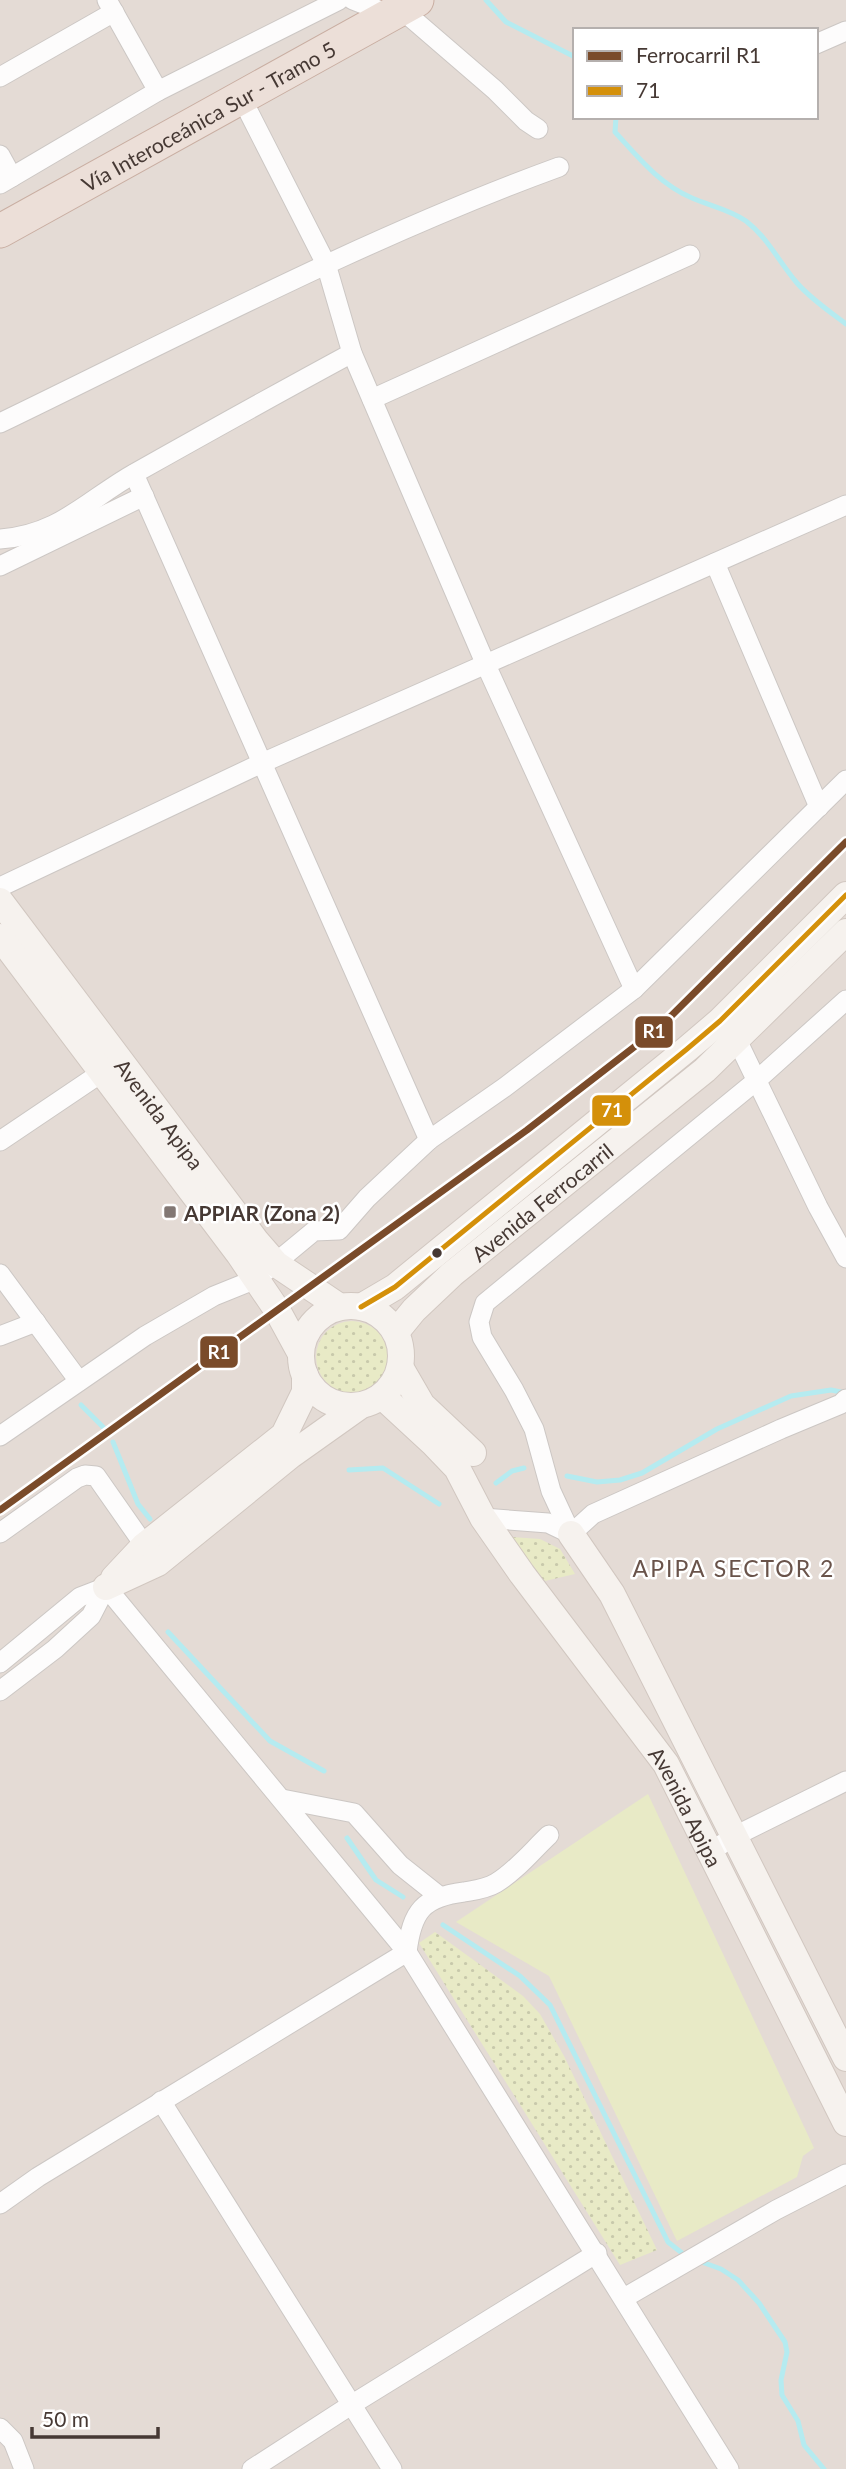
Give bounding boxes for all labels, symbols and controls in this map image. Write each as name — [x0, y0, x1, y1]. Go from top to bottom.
legend — [573, 28, 818, 119]
street label: Vía Interoceánica Sur - Tramo 5 — [77, 35, 340, 196]
text: Ferrocarril R1 — [636, 42, 761, 67]
text: 71 — [636, 77, 660, 102]
line badge: R1 — [634, 1015, 674, 1049]
text: R1 — [642, 1019, 666, 1042]
street label: Avenida Apipa — [110, 1053, 210, 1174]
line badge: 71 — [591, 1094, 632, 1127]
text: 71 — [601, 1098, 623, 1121]
street label: Avenida Ferrocarril — [466, 1137, 617, 1266]
place label: APPIAR (Zona 2) — [183, 1200, 340, 1225]
marker: APPIAR (Zona 2) — [162, 1204, 178, 1220]
unlabelled marker — [430, 1246, 444, 1260]
line badge: R1 — [199, 1335, 239, 1369]
text: R1 — [207, 1340, 231, 1363]
district label: APIPA SECTOR 2 — [633, 1554, 835, 1582]
street label: Avenida Apipa — [645, 1741, 728, 1871]
scale bar — [32, 2396, 158, 2440]
text: 50 m — [42, 2406, 89, 2431]

